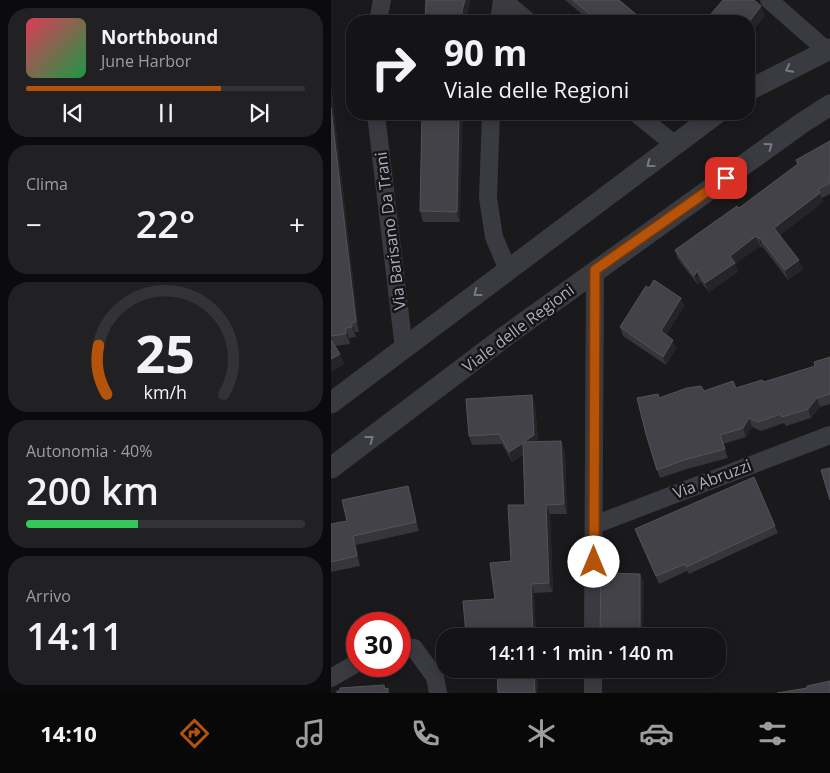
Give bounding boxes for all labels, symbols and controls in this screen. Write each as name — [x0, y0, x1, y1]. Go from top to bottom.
text: Northbound — [101, 24, 218, 50]
text: 90 m — [444, 29, 527, 76]
icon: right — [361, 35, 426, 100]
text: June Harbor — [101, 50, 191, 72]
one-way arrow — [785, 63, 794, 73]
text: Viale delle Regioni — [444, 74, 629, 104]
icon: previous — [59, 99, 87, 127]
icon: pause — [152, 99, 180, 127]
icon: next — [245, 99, 273, 127]
one-way arrow — [763, 144, 772, 152]
street label: Via Barisano Da Trani — [369, 151, 411, 311]
pin — [705, 157, 747, 199]
one-way arrow — [646, 158, 656, 167]
icon: arrive — [712, 164, 740, 192]
text: Clima — [26, 173, 68, 195]
text: 22° — [136, 197, 195, 249]
text: − — [26, 205, 42, 243]
text: + — [289, 205, 305, 243]
street label: Viale delle Regioni — [458, 279, 578, 377]
one-way arrow — [473, 287, 483, 296]
text: 25 — [136, 317, 195, 388]
text: km/h — [144, 380, 187, 404]
one-way arrow — [364, 436, 374, 445]
text: Autonomia · 40% — [26, 440, 152, 462]
street label: Via Abruzzi — [670, 454, 754, 504]
text: 200 km — [26, 464, 159, 516]
position arrow — [567, 535, 619, 587]
text: Arrivo — [26, 585, 71, 607]
text: 14:11 — [26, 609, 123, 661]
speed limit sign: 30 — [346, 612, 411, 677]
text: 14:11 · 1 min · 140 m — [488, 640, 674, 666]
icon: directions — [177, 716, 212, 751]
icon: music — [293, 716, 328, 751]
icon: phone — [408, 716, 443, 751]
icon: climate — [524, 716, 559, 751]
icon: car — [639, 716, 674, 751]
icon: filters — [755, 716, 790, 751]
text: 14:10 — [40, 718, 97, 748]

